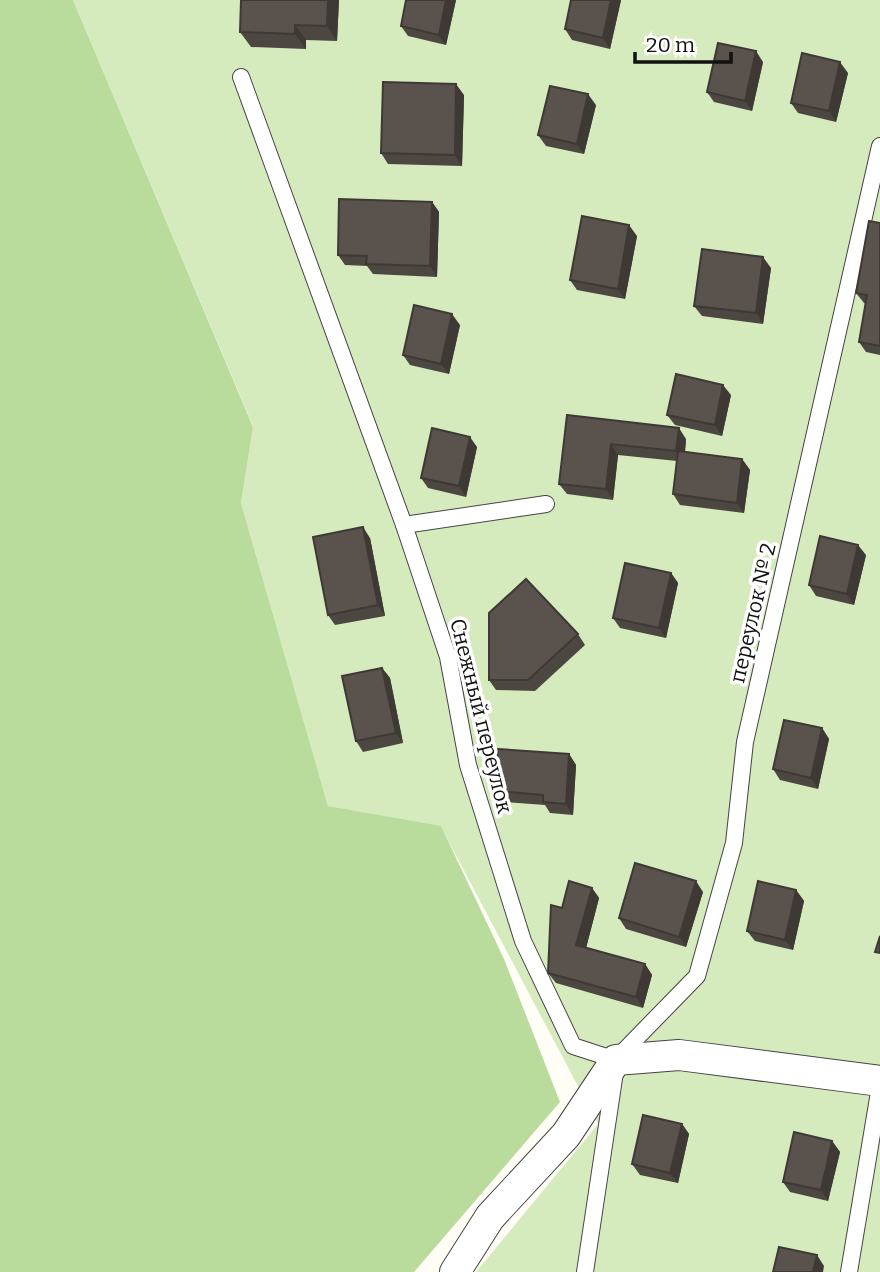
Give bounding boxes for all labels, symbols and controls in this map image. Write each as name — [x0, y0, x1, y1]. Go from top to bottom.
scale bar — [635, 21, 731, 65]
text: 20 m — [646, 32, 695, 58]
street label: переулок № 2 — [724, 541, 782, 685]
street label: Снежный переулок — [444, 616, 518, 817]

